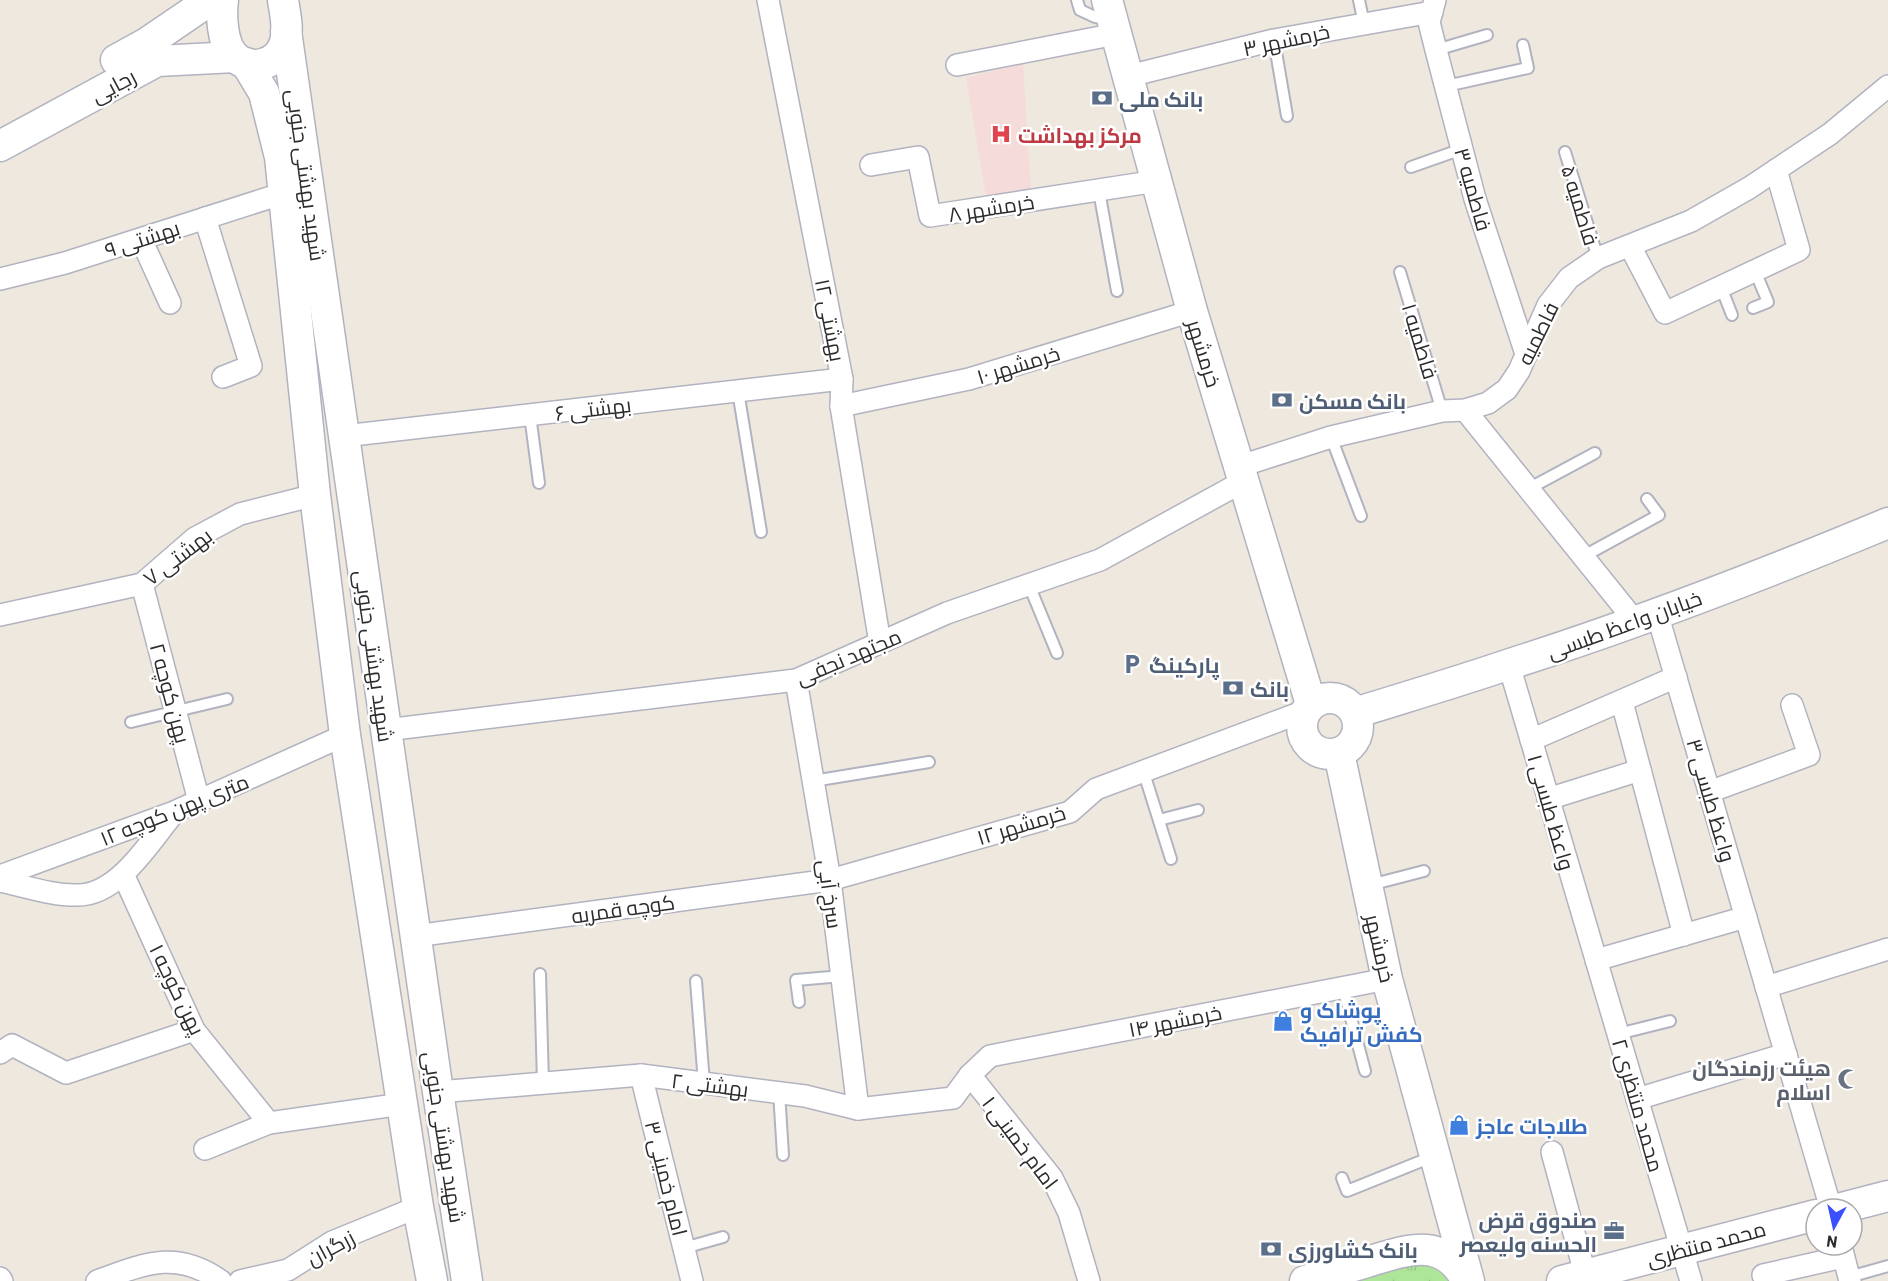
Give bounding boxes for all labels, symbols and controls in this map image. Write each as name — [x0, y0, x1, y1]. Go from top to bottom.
street label: خرمشهر ۳ — [1240, 18, 1332, 62]
street label: رجایی — [86, 63, 141, 109]
bank icon: بانک ملی — [1090, 86, 1114, 110]
place label: بانک ملی — [1119, 86, 1203, 112]
street label: شهید بهشتی جنوبی — [281, 87, 331, 263]
hospital icon: مرکز بهداشت — [989, 122, 1013, 146]
place label: مرکز بهداشت — [1018, 122, 1142, 149]
street label: فاطمیه ۳ — [1450, 144, 1498, 234]
street label: فاطمیه ۵ — [1557, 162, 1605, 248]
street label: خرمشهر ۸ — [946, 188, 1036, 228]
street label: بهشتی ۹ — [101, 214, 183, 264]
street label: بهشتی ۱۲ — [809, 276, 851, 364]
street label: فاطمیه — [1511, 297, 1563, 369]
street label: فاطمیه ۱ — [1398, 300, 1444, 382]
street label: خرمشهر — [1181, 315, 1227, 391]
street label: خرمشهر ۱۰ — [973, 340, 1063, 390]
bank icon: بانک مسکن — [1270, 388, 1294, 412]
place label: بانک مسکن — [1299, 388, 1406, 414]
street label: بهشتی ۶ — [554, 391, 633, 427]
street label: بهشتی ۷ — [138, 522, 218, 592]
street label: شهید بهشتی جنوبی — [349, 568, 399, 744]
street label: خیابان واعظ طبسی — [1543, 584, 1705, 665]
street label: مجتهد نجفی — [792, 623, 905, 691]
street label: پهن کوچه ۲ — [143, 640, 196, 747]
parking icon: پارکینگ — [1120, 652, 1144, 676]
place label: پارکینگ — [1149, 652, 1220, 681]
bank icon: بانک — [1221, 676, 1245, 700]
place label: بانک — [1250, 676, 1289, 702]
street label: واعظ طبسی ۳ — [1681, 735, 1742, 865]
street label: واعظ طبسی ۱ — [1522, 751, 1580, 873]
street label: ۱۲ متری پهن کوچه — [96, 768, 253, 853]
street label: خرمشهر ۱۲ — [974, 799, 1069, 851]
street label: سرخ آبی — [811, 858, 848, 931]
street label: کوچه قمریه — [570, 888, 677, 931]
street label: خرمشهر — [1359, 910, 1401, 985]
street label: پهن کوچه ۱ — [143, 939, 211, 1040]
place label: پوشاک و کفش ترافیک — [1300, 997, 1423, 1047]
street label: خرمشهر ۱۴ — [1126, 999, 1224, 1043]
shop icon: پوشاک و کفش ترافیک — [1271, 1009, 1295, 1033]
street label: محمد منتظری ۲ — [1606, 1035, 1670, 1175]
street label: شهید بهشتی جنوبی — [417, 1049, 471, 1225]
place label: هیئت رزمندگان اسلام — [1692, 1055, 1831, 1107]
street label: بهشتی ۲ — [670, 1067, 750, 1103]
mosque icon: هیئت رزمندگان اسلام — [1836, 1067, 1860, 1091]
street label: امام خمینی ۱ — [975, 1091, 1064, 1195]
shop icon: طلاجات عاجز — [1447, 1113, 1471, 1137]
place label: طلاجات عاجز — [1475, 1113, 1588, 1139]
street label: امام خمینی ۳ — [638, 1118, 693, 1239]
north arrow — [1804, 1197, 1864, 1257]
place label: صندوق قرض الحسنه ولیعصر — [1459, 1207, 1597, 1258]
street label: محمد منتظری — [1644, 1215, 1769, 1273]
office icon: صندوق قرض الحسنه ولیعصر — [1602, 1219, 1626, 1243]
street label: زرگران — [302, 1224, 359, 1272]
text: N — [1825, 1232, 1838, 1252]
bank icon: بانک کشاورزی — [1259, 1237, 1283, 1261]
place label: بانک کشاورزی — [1288, 1237, 1418, 1264]

